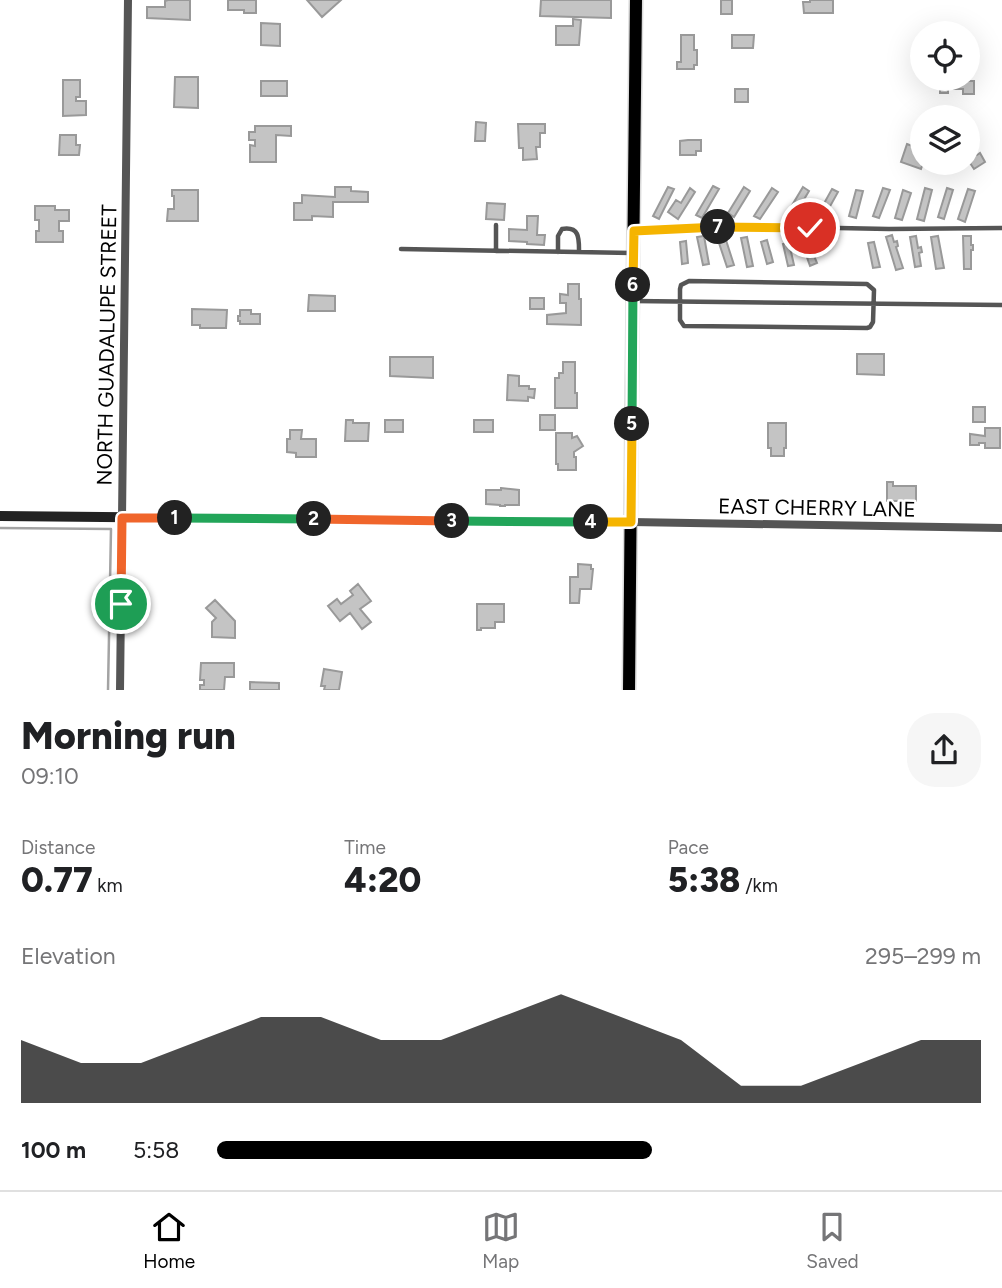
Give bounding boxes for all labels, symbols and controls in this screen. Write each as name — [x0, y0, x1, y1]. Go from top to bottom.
map controls — [910, 21, 980, 175]
button: locate — [910, 21, 980, 91]
button: layers — [910, 105, 980, 175]
pin — [780, 198, 840, 258]
street label: NORTH GUADALUPE STREET — [92, 204, 121, 486]
icon: check — [791, 209, 829, 247]
pin: 7 — [700, 210, 736, 244]
text: 7 — [712, 215, 723, 238]
pin: 6 — [616, 268, 650, 302]
text: 6 — [627, 273, 638, 296]
pin: 5 — [614, 406, 650, 442]
text: 5 — [626, 412, 637, 435]
street label: EAST CHERRY LANE — [718, 493, 916, 522]
pin: 1 — [158, 500, 192, 536]
pin: 2 — [296, 502, 332, 536]
pin: 3 — [434, 504, 470, 538]
pin: 4 — [574, 504, 608, 540]
text: 1 — [170, 506, 179, 529]
text: 2 — [308, 507, 319, 530]
text: 3 — [446, 509, 457, 532]
text: 4 — [584, 510, 597, 533]
pin — [91, 574, 151, 634]
icon: arrive — [102, 585, 140, 623]
text: Morning run — [21, 713, 236, 759]
button: share — [907, 713, 981, 787]
text: 09:10 — [21, 762, 79, 790]
text: Distance — [21, 836, 95, 859]
text: Time — [344, 836, 386, 859]
text: Pace — [668, 836, 709, 859]
text: 0.77 — [21, 859, 93, 901]
text: 4:20 — [344, 859, 421, 901]
text: 5:38 — [668, 859, 740, 901]
text: km — [93, 874, 123, 897]
text: /km — [740, 874, 778, 897]
text: Elevation — [21, 942, 116, 970]
text: 295–299 m — [865, 942, 981, 970]
text: 100 m — [21, 1136, 86, 1164]
text: 5:58 — [133, 1136, 179, 1164]
tab: Home — [143, 1208, 195, 1273]
tab: Map — [482, 1208, 520, 1273]
tab: Saved — [806, 1208, 859, 1273]

